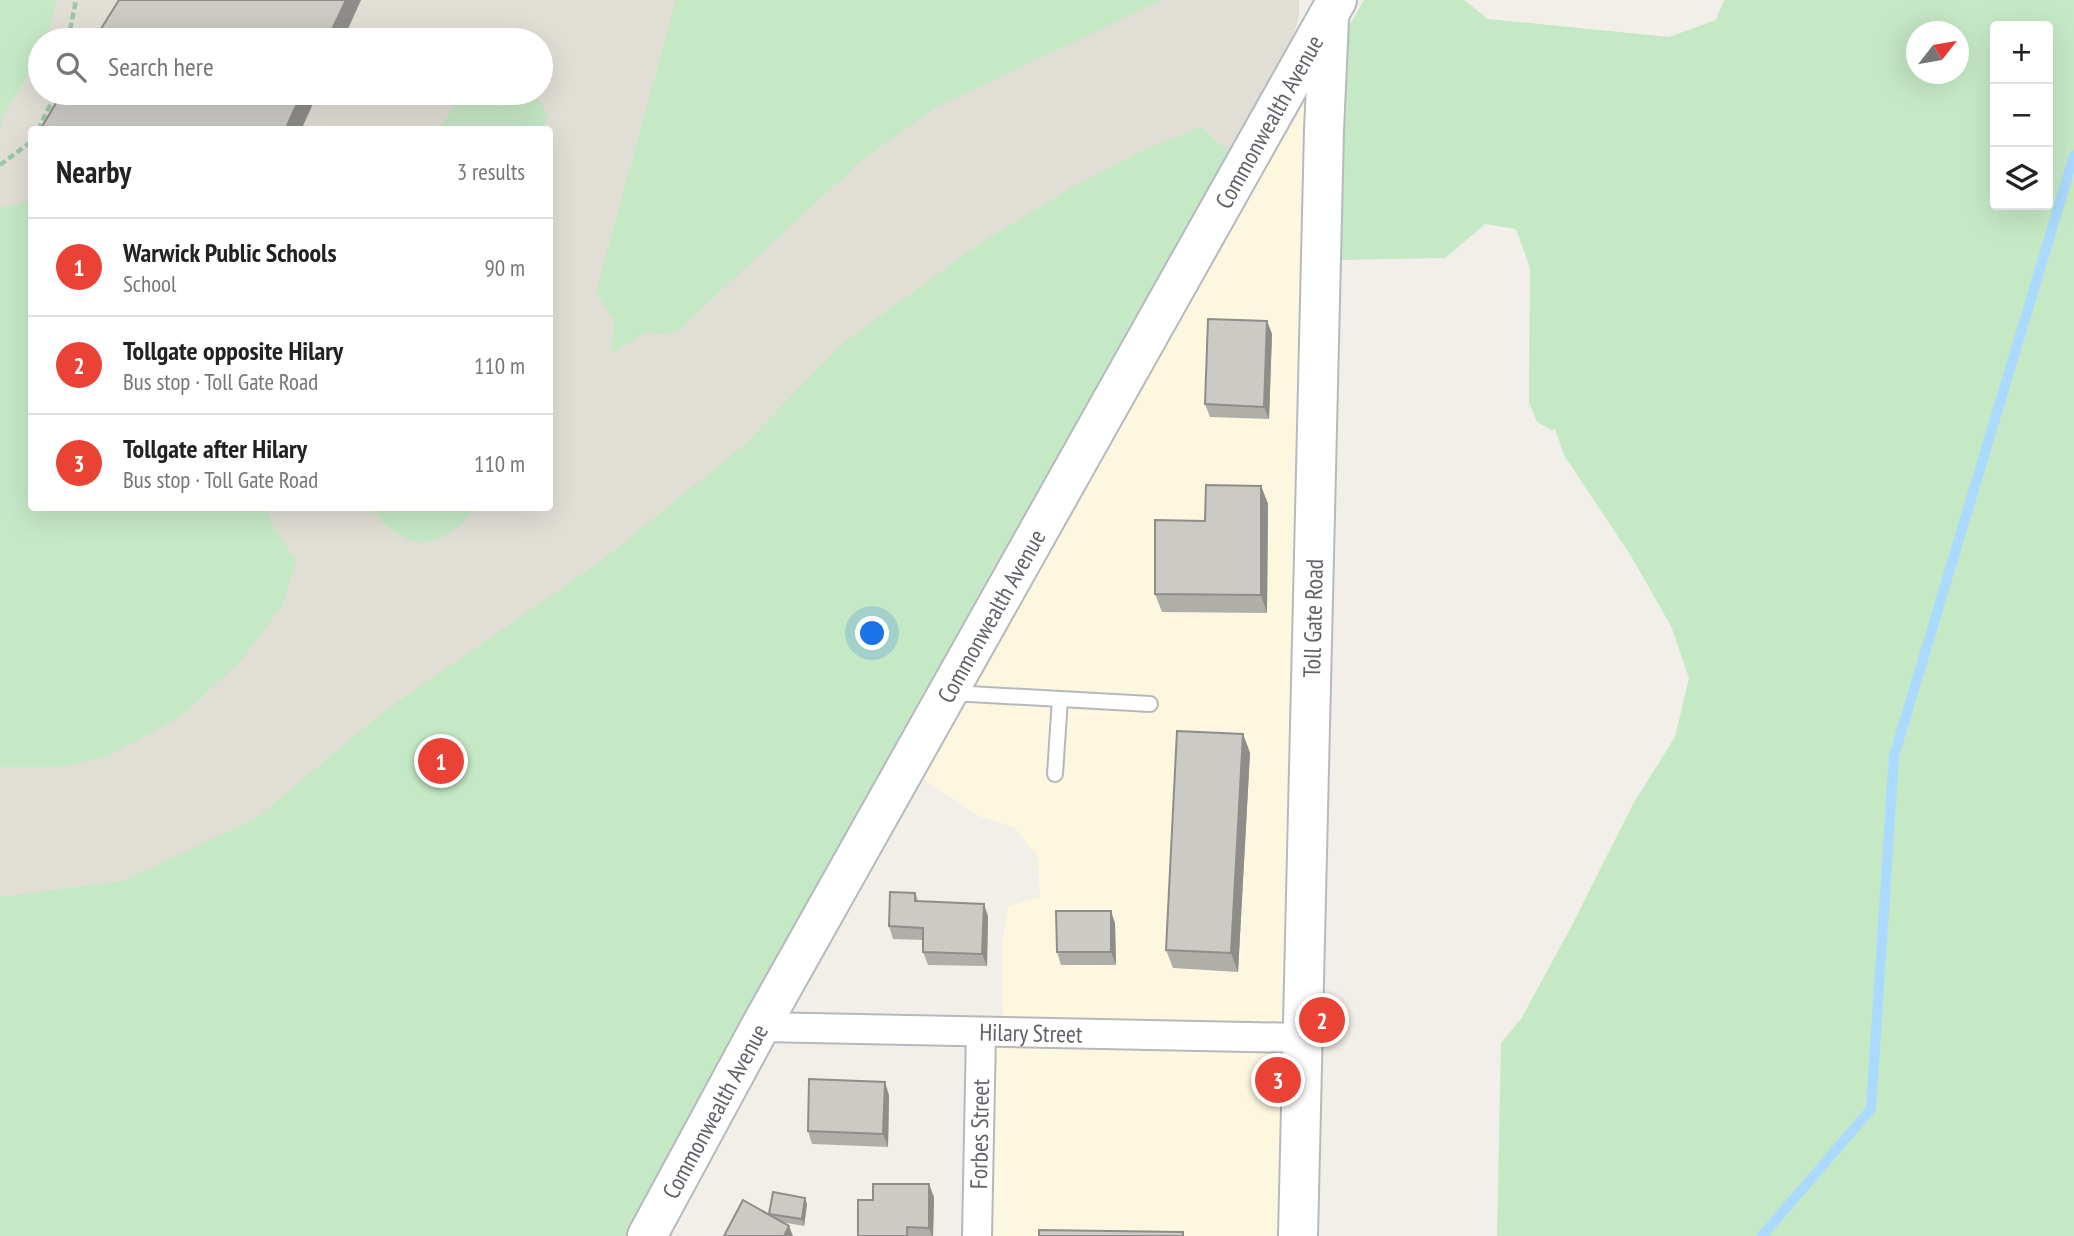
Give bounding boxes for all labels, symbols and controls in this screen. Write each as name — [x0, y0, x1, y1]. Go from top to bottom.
north arrow — [1906, 21, 1969, 84]
map controls — [1990, 21, 2053, 210]
button: + — [1990, 21, 2053, 84]
search box — [28, 28, 553, 105]
street label: Commonwealth Avenue — [1208, 29, 1330, 214]
icon: search — [52, 48, 90, 86]
text: Search here — [108, 50, 214, 83]
button: − — [1990, 84, 2053, 147]
button: layers — [1990, 147, 2053, 210]
text: Nearby — [56, 152, 131, 191]
text: 3 results — [457, 157, 525, 186]
text: Warwick Public Schools — [123, 236, 337, 269]
text: 1 — [74, 253, 85, 282]
text: 90 m — [484, 253, 525, 282]
text: School — [123, 269, 176, 298]
text: Tollgate opposite Hilary — [123, 334, 343, 367]
text: 2 — [74, 351, 85, 380]
text: 110 m — [474, 351, 525, 380]
text: Bus stop · Toll Gate Road — [123, 367, 318, 396]
text: Tollgate after Hilary — [123, 432, 307, 465]
text: 3 — [74, 449, 85, 478]
text: 110 m — [474, 449, 525, 478]
text: Bus stop · Toll Gate Road — [123, 465, 318, 494]
street label: Commonwealth Avenue — [930, 524, 1052, 708]
street label: Toll Gate Road — [1296, 558, 1329, 678]
your location — [855, 616, 889, 650]
pin: 1 — [418, 735, 464, 787]
pin: 2 — [1299, 994, 1345, 1046]
street label: Hilary Street — [979, 1016, 1083, 1049]
street label: Commonwealth Avenue — [655, 1018, 774, 1204]
pin: 3 — [1255, 1054, 1301, 1106]
street label: Forbes Street — [962, 1078, 996, 1189]

